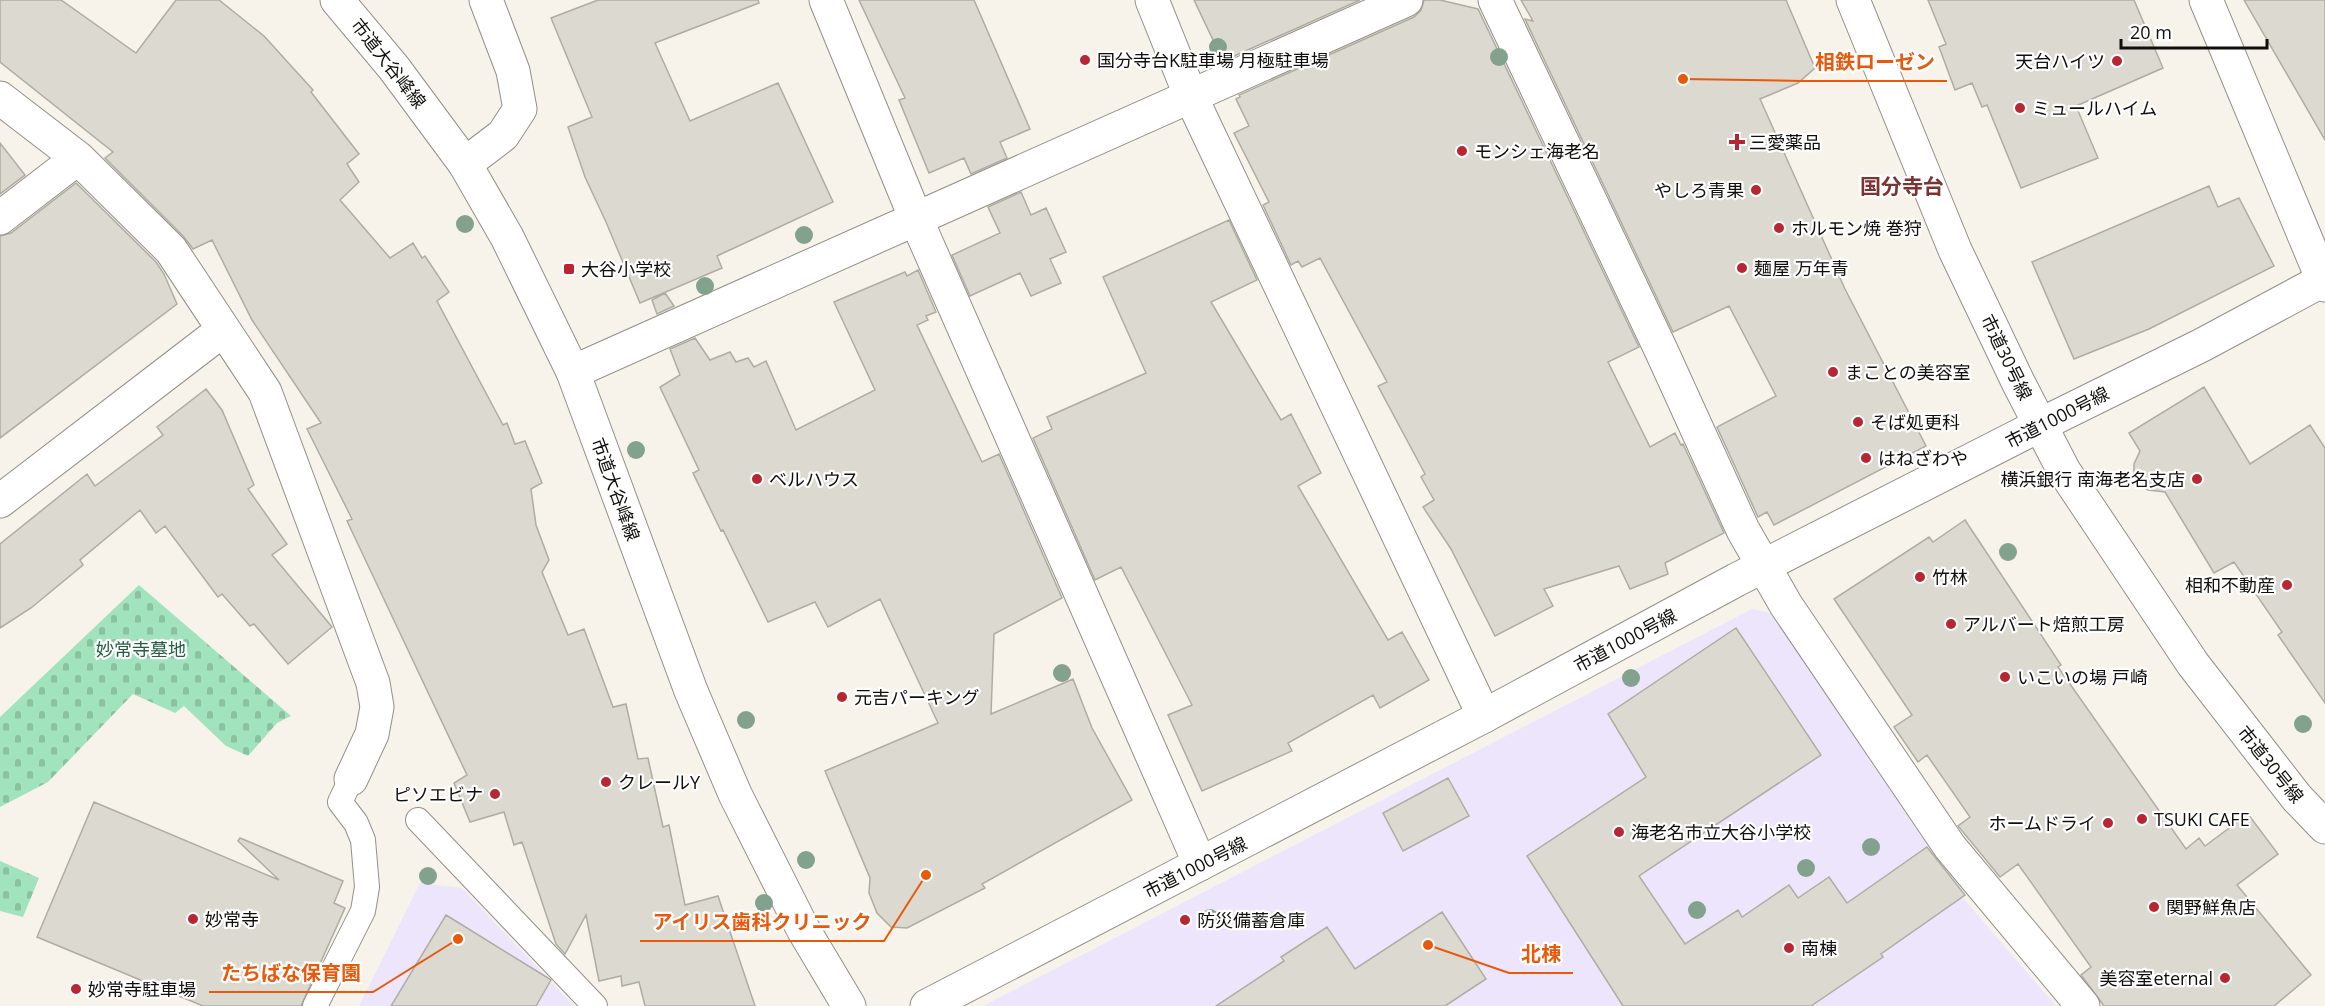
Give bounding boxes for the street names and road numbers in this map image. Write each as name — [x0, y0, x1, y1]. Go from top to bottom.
street label: 市道大谷峰線 — [346, 13, 432, 113]
street label: 市道30号線 — [1976, 310, 2038, 404]
street label: 市道1000号線 — [2001, 381, 2113, 453]
street label: 市道大谷峰線 — [586, 434, 646, 544]
street label: 市道1000号線 — [1569, 603, 1681, 677]
street label: 市道30号線 — [2233, 720, 2309, 808]
street label: 市道1000号線 — [1139, 831, 1251, 903]

